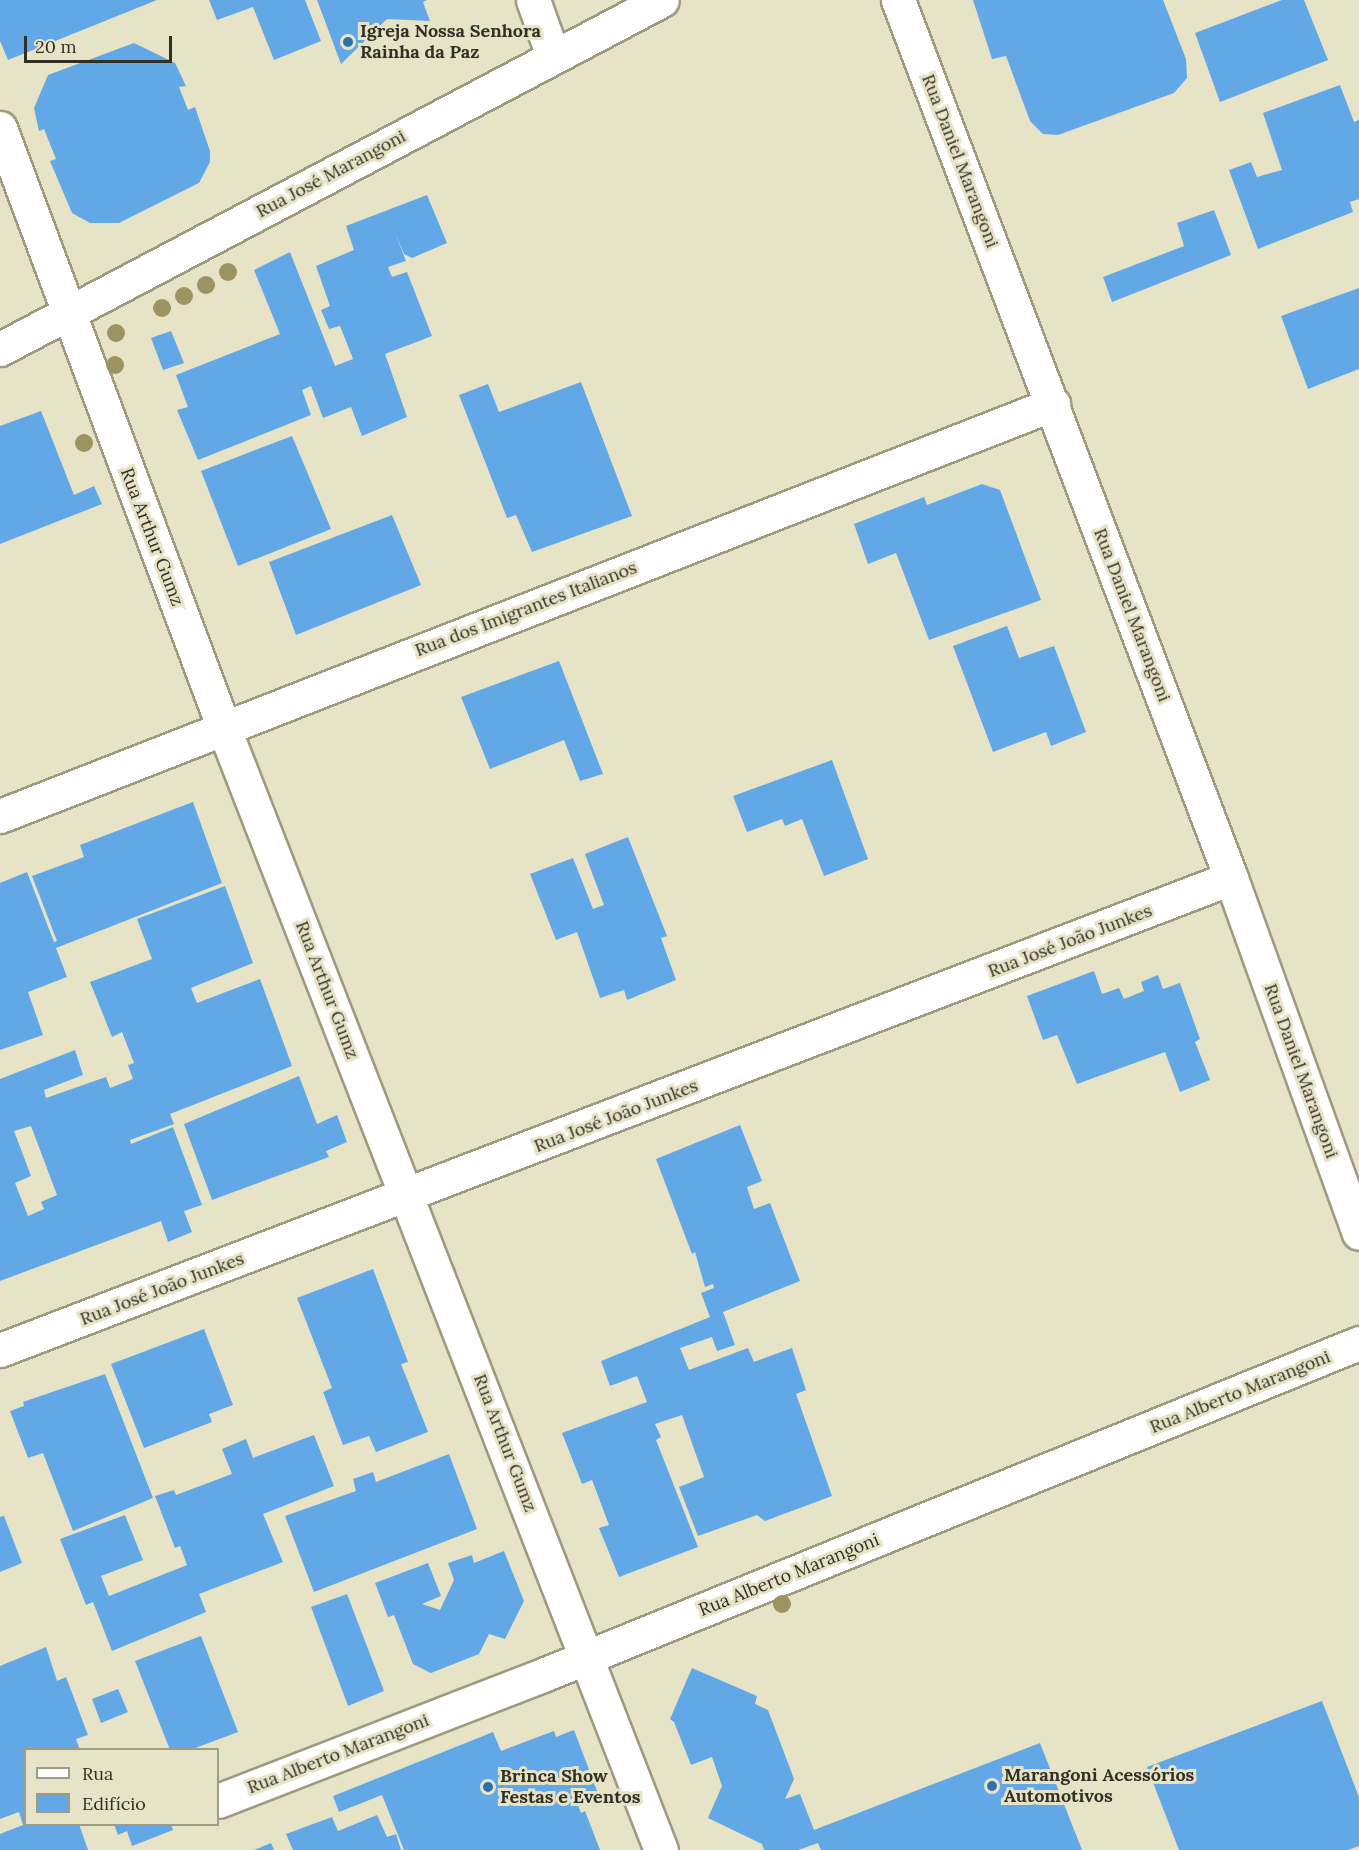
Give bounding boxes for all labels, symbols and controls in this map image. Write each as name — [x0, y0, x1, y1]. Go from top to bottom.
place label: Igreja Nossa Senhora Rainha da Paz — [360, 21, 541, 63]
scale bar — [27, 24, 176, 62]
text: 20 m — [35, 35, 77, 58]
marker: Igreja Nossa Senhora Rainha da Paz — [341, 35, 355, 49]
street label: Rua Daniel Marangoni — [917, 71, 1003, 251]
street label: Rua José Marangoni — [253, 125, 409, 223]
street label: Rua Arthur Gumz — [116, 465, 188, 609]
street label: Rua Daniel Marangoni — [1089, 525, 1175, 705]
street label: Rua dos Imigrantes Italianos — [412, 557, 640, 661]
street label: Rua José João Junkes — [985, 900, 1155, 982]
street label: Rua Arthur Gumz — [291, 918, 363, 1062]
street label: Rua Daniel Marangoni — [1259, 981, 1343, 1161]
street label: Rua José João Junkes — [531, 1075, 701, 1157]
street label: Rua José João Junkes — [77, 1248, 247, 1330]
street label: Rua Alberto Marangoni — [1147, 1346, 1333, 1438]
street label: Rua Arthur Gumz — [469, 1371, 541, 1515]
street label: Rua Alberto Marangoni — [696, 1529, 882, 1621]
street label: Rua Alberto Marangoni — [244, 1709, 432, 1799]
legend — [24, 1748, 219, 1826]
text: Rua — [82, 1762, 113, 1785]
place label: Marangoni Acessórios Automotivos — [1004, 1765, 1194, 1808]
place label: Brinca Show Festas e Eventos — [500, 1766, 641, 1808]
marker: Marangoni Acessórios Automotivos — [985, 1779, 999, 1793]
marker: Brinca Show Festas e Eventos — [481, 1780, 495, 1794]
text: Edifício — [82, 1792, 146, 1815]

